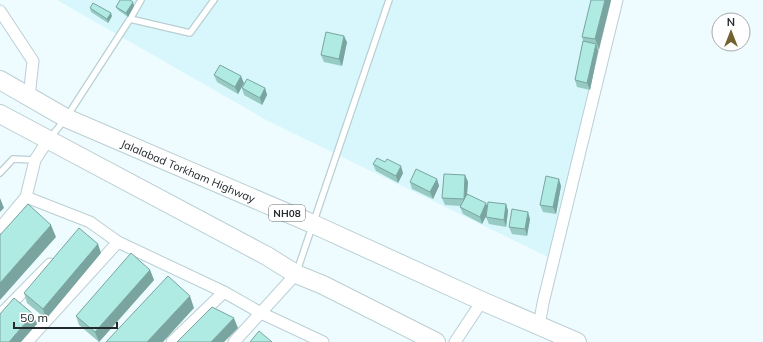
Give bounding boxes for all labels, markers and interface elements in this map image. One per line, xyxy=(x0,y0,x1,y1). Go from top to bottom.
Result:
north arrow xyxy=(711,12,751,52)
text: N xyxy=(727,15,735,29)
street label: Jalalabad Torkham Highway xyxy=(119,136,257,206)
road number: NH08 xyxy=(269,205,305,221)
scale bar xyxy=(14,304,117,330)
text: 50 m xyxy=(20,310,48,325)

